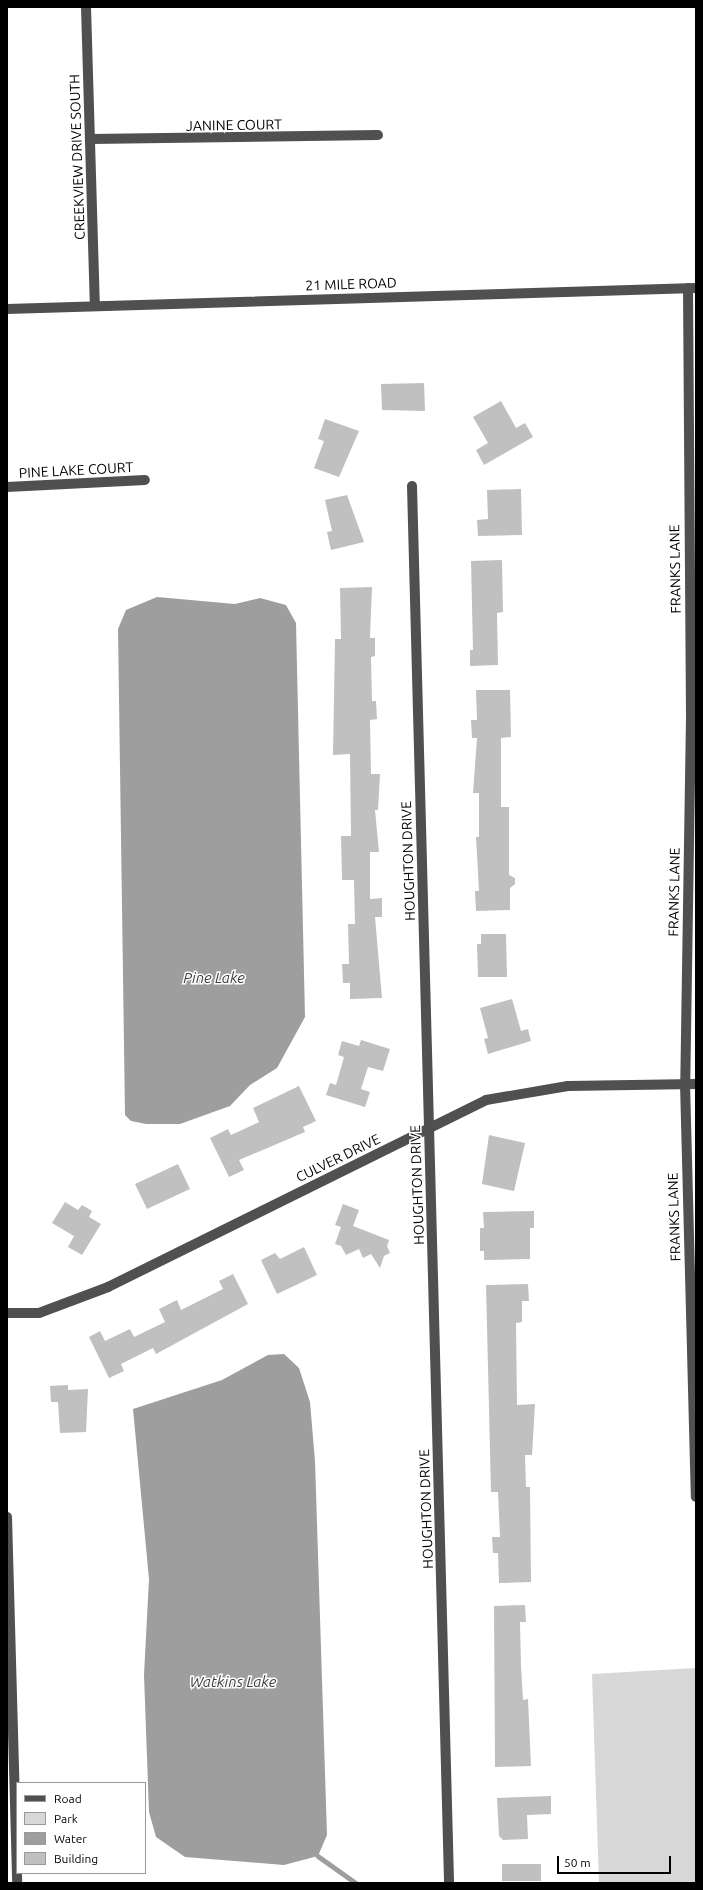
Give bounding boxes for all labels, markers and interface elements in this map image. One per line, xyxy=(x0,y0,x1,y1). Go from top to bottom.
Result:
street label: CREEKVIEW DRIVE SOUTH xyxy=(66,74,88,240)
street label: JANINE COURT xyxy=(186,116,282,134)
street label: 21 MILE ROAD xyxy=(305,274,397,294)
street label: PINE LAKE COURT xyxy=(18,459,134,481)
street label: FRANKS LANE xyxy=(666,524,684,614)
street label: HOUGHTON DRIVE xyxy=(398,801,418,921)
street label: FRANKS LANE xyxy=(665,847,683,937)
water label: Pine Lake xyxy=(183,969,245,987)
street label: HOUGHTON DRIVE xyxy=(407,1125,427,1245)
street label: CULVER DRIVE xyxy=(293,1130,383,1186)
street label: FRANKS LANE xyxy=(664,1172,684,1262)
street label: HOUGHTON DRIVE xyxy=(416,1449,436,1569)
water label: Watkins Lake xyxy=(190,1673,276,1691)
legend xyxy=(16,1782,146,1874)
text: Road xyxy=(54,1792,82,1805)
text: Park xyxy=(54,1812,78,1825)
text: Water xyxy=(54,1832,87,1845)
scale bar xyxy=(559,1848,673,1874)
text: Building xyxy=(54,1852,98,1865)
text: 50 m xyxy=(564,1856,591,1869)

